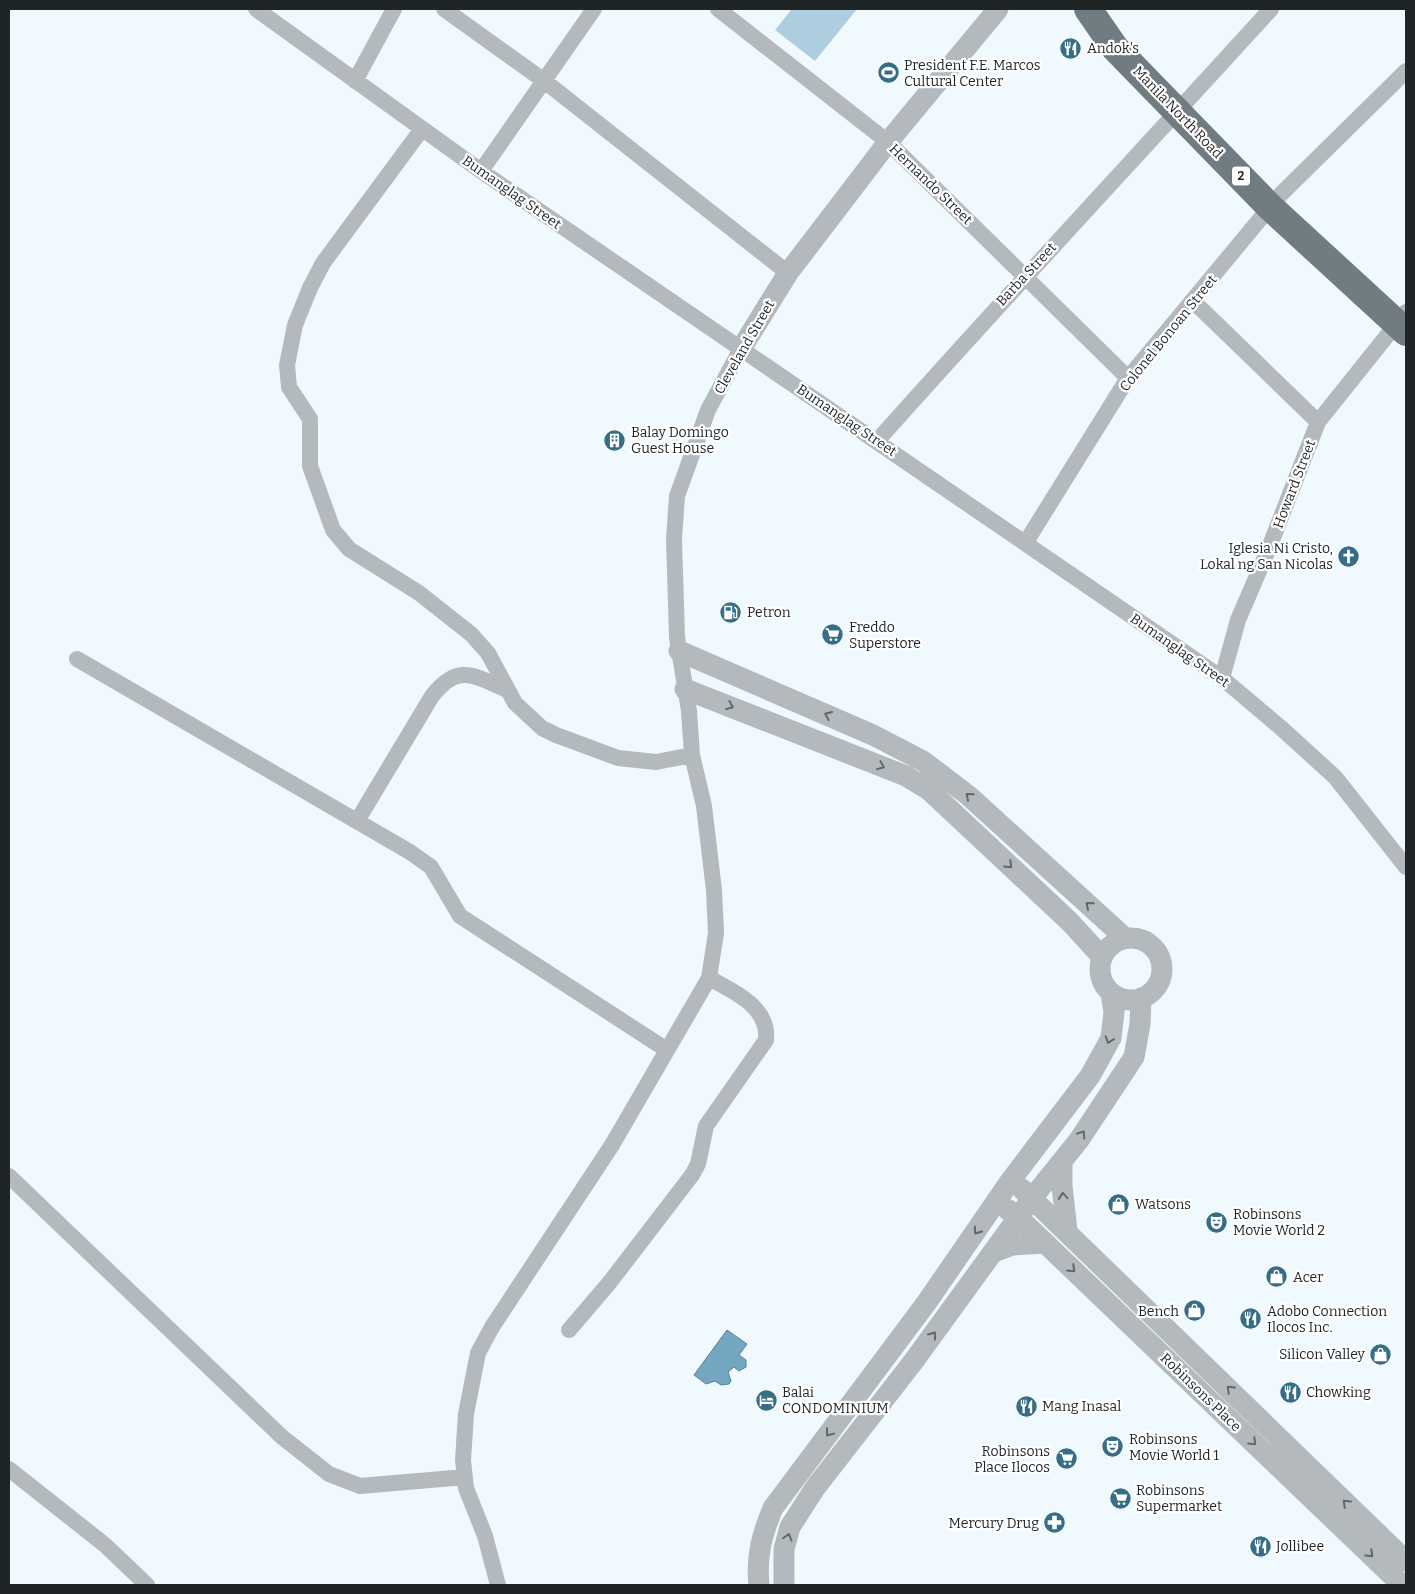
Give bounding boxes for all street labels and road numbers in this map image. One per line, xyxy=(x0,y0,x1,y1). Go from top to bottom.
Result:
street label: Manila North Road xyxy=(1129,63,1226,162)
street label: Hernando Street xyxy=(886,141,976,228)
street label: Bumanglag Street xyxy=(459,152,564,233)
road number: 2 xyxy=(1232,167,1250,186)
street label: Barba Street xyxy=(993,239,1060,310)
street label: Colonel Bonoan Street xyxy=(1116,272,1221,395)
street label: Cleveland Street xyxy=(711,297,778,397)
street label: Bumanglag Street xyxy=(794,381,900,460)
street label: Howard Street xyxy=(1270,437,1319,531)
street label: Bumanglag Street xyxy=(1127,610,1232,691)
street label: Robinsons Place xyxy=(1157,1350,1244,1435)

